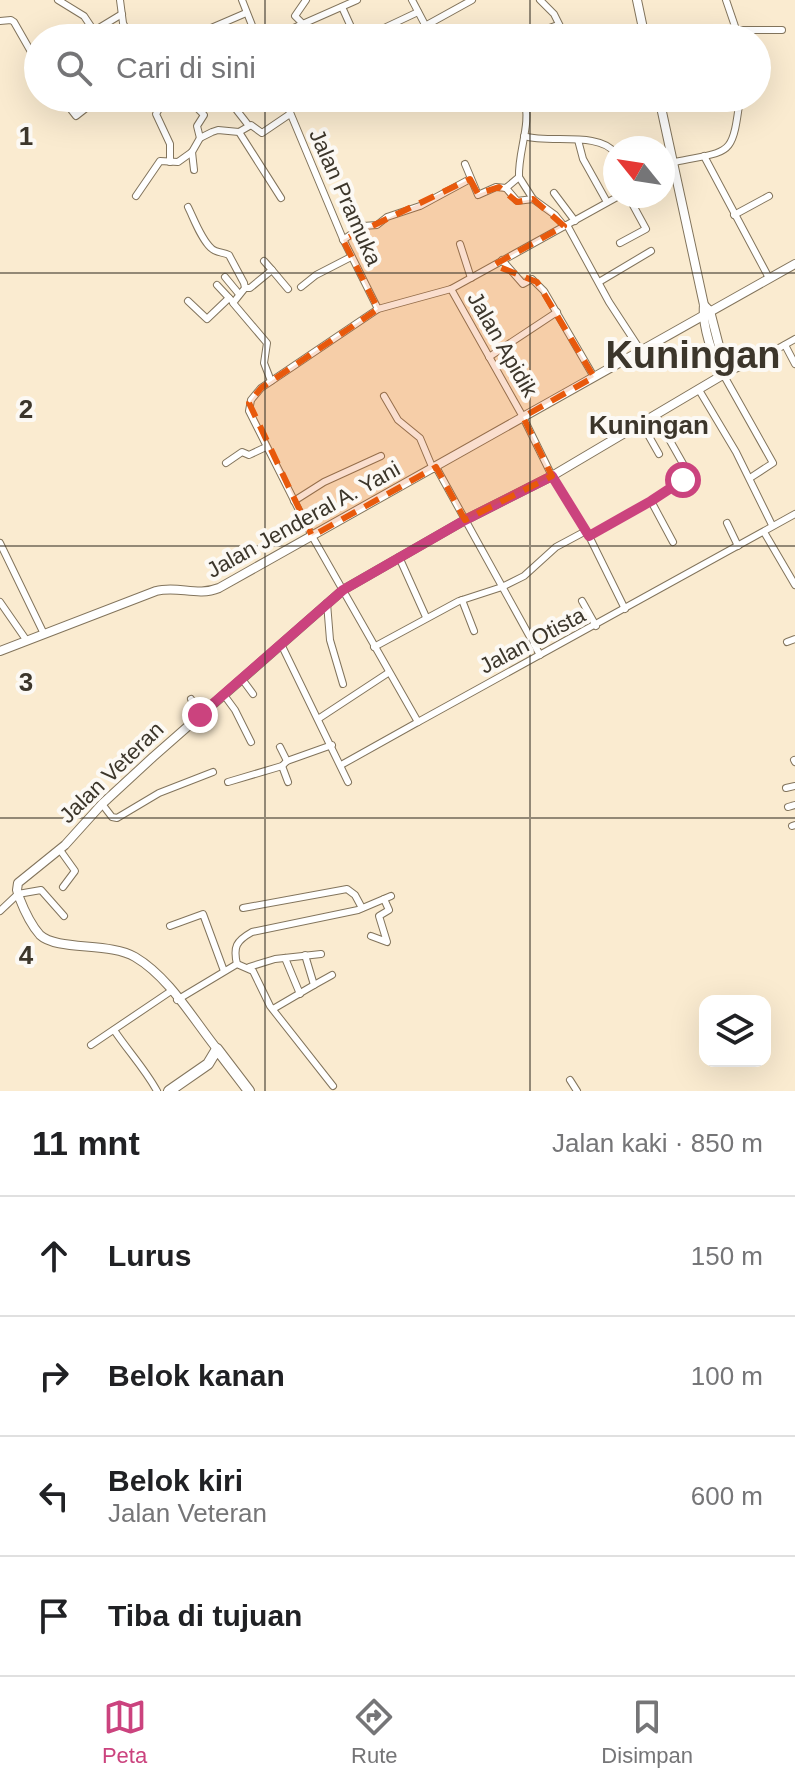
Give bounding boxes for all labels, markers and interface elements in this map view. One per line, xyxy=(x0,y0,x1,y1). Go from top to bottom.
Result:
search box xyxy=(24,24,771,112)
icon: search xyxy=(52,46,96,90)
text: Cari di sini xyxy=(116,51,256,84)
text: 1 xyxy=(19,121,33,151)
street label: Jalan Pramuka xyxy=(304,125,387,270)
north arrow xyxy=(603,136,675,208)
street label: Jalan Apidik xyxy=(462,287,543,402)
district label: Kuningan xyxy=(605,334,781,376)
text: 2 xyxy=(19,394,33,424)
district label: Kuningan xyxy=(589,410,709,440)
street label: Jalan Jenderal A. Yani xyxy=(202,456,404,583)
route start xyxy=(665,462,701,498)
street label: Jalan Otista xyxy=(475,602,590,679)
text: 3 xyxy=(19,667,33,697)
route end xyxy=(182,697,218,733)
street label: Jalan Veteran xyxy=(54,717,168,828)
text: 4 xyxy=(19,940,34,970)
map controls xyxy=(699,995,771,1067)
button: layers xyxy=(699,995,771,1067)
text: 11 mnt xyxy=(32,1124,140,1162)
text: Jalan kaki · 850 m xyxy=(552,1128,763,1158)
icon: ahead xyxy=(32,1234,76,1278)
text: Lurus xyxy=(108,1239,191,1272)
text: 150 m xyxy=(691,1241,763,1271)
icon: right xyxy=(32,1354,76,1398)
text: Belok kanan xyxy=(108,1359,285,1392)
text: 100 m xyxy=(691,1361,763,1391)
text: Belok kiri xyxy=(108,1464,243,1497)
icon: left xyxy=(32,1474,76,1518)
text: 600 m xyxy=(691,1481,763,1511)
text: Jalan Veteran xyxy=(108,1498,267,1528)
icon: arrive xyxy=(32,1594,76,1638)
text: Tiba di tujuan xyxy=(108,1599,302,1632)
tab: Peta xyxy=(102,1695,147,1769)
tab: Rute xyxy=(351,1695,398,1769)
tab: Disimpan xyxy=(601,1695,693,1769)

